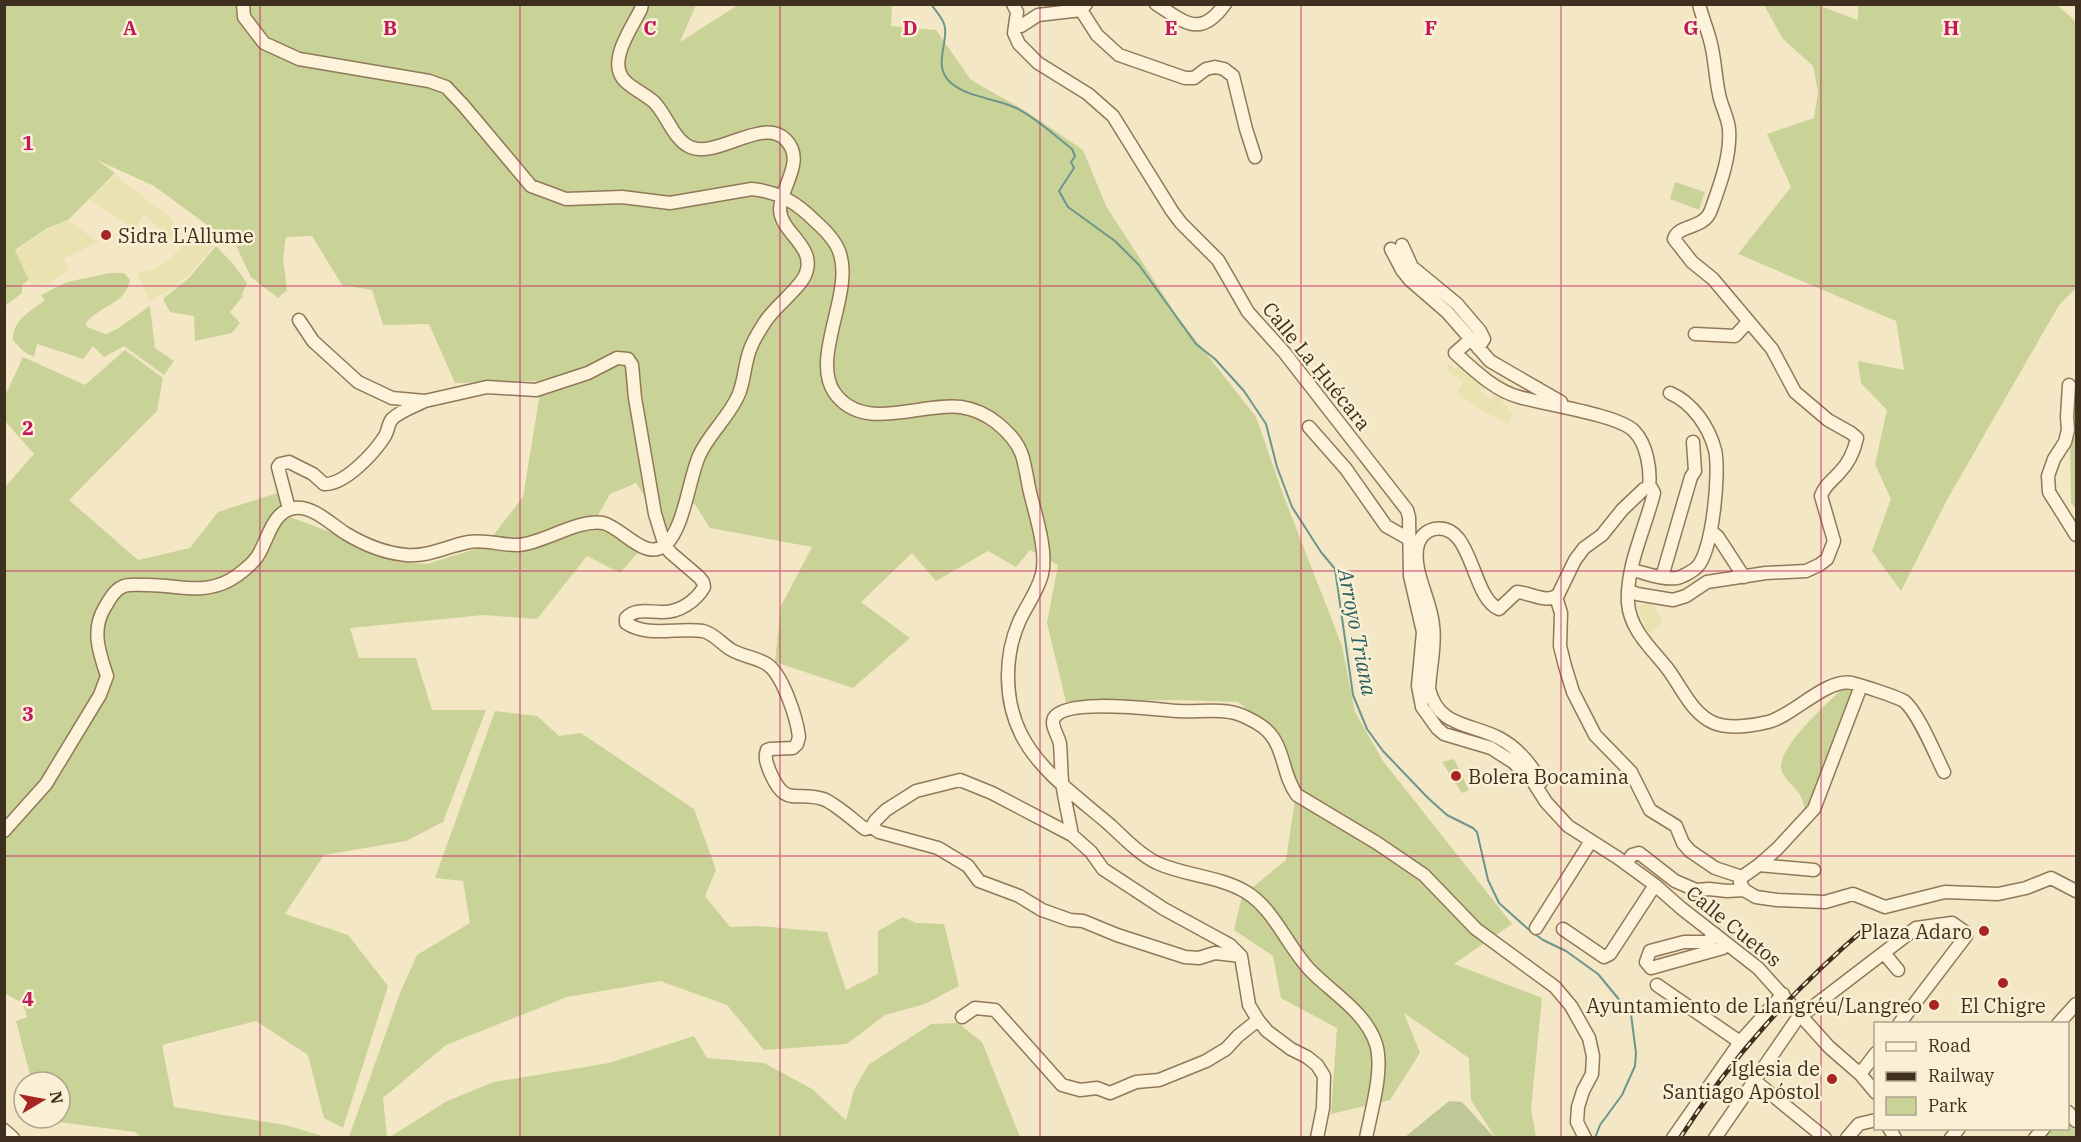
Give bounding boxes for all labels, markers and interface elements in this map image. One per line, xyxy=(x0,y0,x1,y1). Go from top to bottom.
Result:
text: A xyxy=(123,14,137,41)
text: B xyxy=(383,14,397,41)
text: C xyxy=(643,14,657,41)
text: D xyxy=(902,14,918,41)
text: E xyxy=(1164,14,1178,41)
text: F xyxy=(1425,14,1437,41)
text: G xyxy=(1683,14,1699,41)
text: H xyxy=(1943,14,1959,41)
text: 1 xyxy=(22,129,34,156)
place label: Sidra L'Allume xyxy=(118,222,254,249)
marker: Sidra L'Allume xyxy=(99,228,113,242)
street label: Calle La Ḥuécara xyxy=(1257,296,1377,436)
text: 2 xyxy=(22,414,34,441)
water label: Arroyo Triana xyxy=(1332,564,1384,699)
text: 3 xyxy=(22,700,34,727)
place label: Bolera Bocamina xyxy=(1468,763,1629,790)
marker: Bolera Bocamina xyxy=(1449,769,1463,783)
street label: Calle Cuetos xyxy=(1681,879,1787,973)
place label: Plaza Adaro xyxy=(1860,918,1972,945)
marker: Plaza Adaro xyxy=(1977,924,1991,938)
marker: El Chigre xyxy=(1996,976,2010,990)
text: 4 xyxy=(22,985,34,1012)
place label: Ayuntamiento de Llangréu/Langreo xyxy=(1586,992,1922,1019)
place label: El Chigre xyxy=(1960,992,2046,1019)
marker: Ayuntamiento de Llangréu/Langreo xyxy=(1927,998,1941,1012)
legend xyxy=(1874,1022,2069,1130)
text: Road xyxy=(1928,1034,1971,1057)
place label: Iglesia de Santiago Apóstol xyxy=(1662,1055,1820,1105)
text: Railway xyxy=(1928,1064,1994,1087)
north arrow xyxy=(12,1070,72,1130)
marker: Iglesia de Santiago Apóstol xyxy=(1825,1072,1839,1086)
text: N xyxy=(46,1089,68,1105)
text: Park xyxy=(1928,1094,1968,1117)

